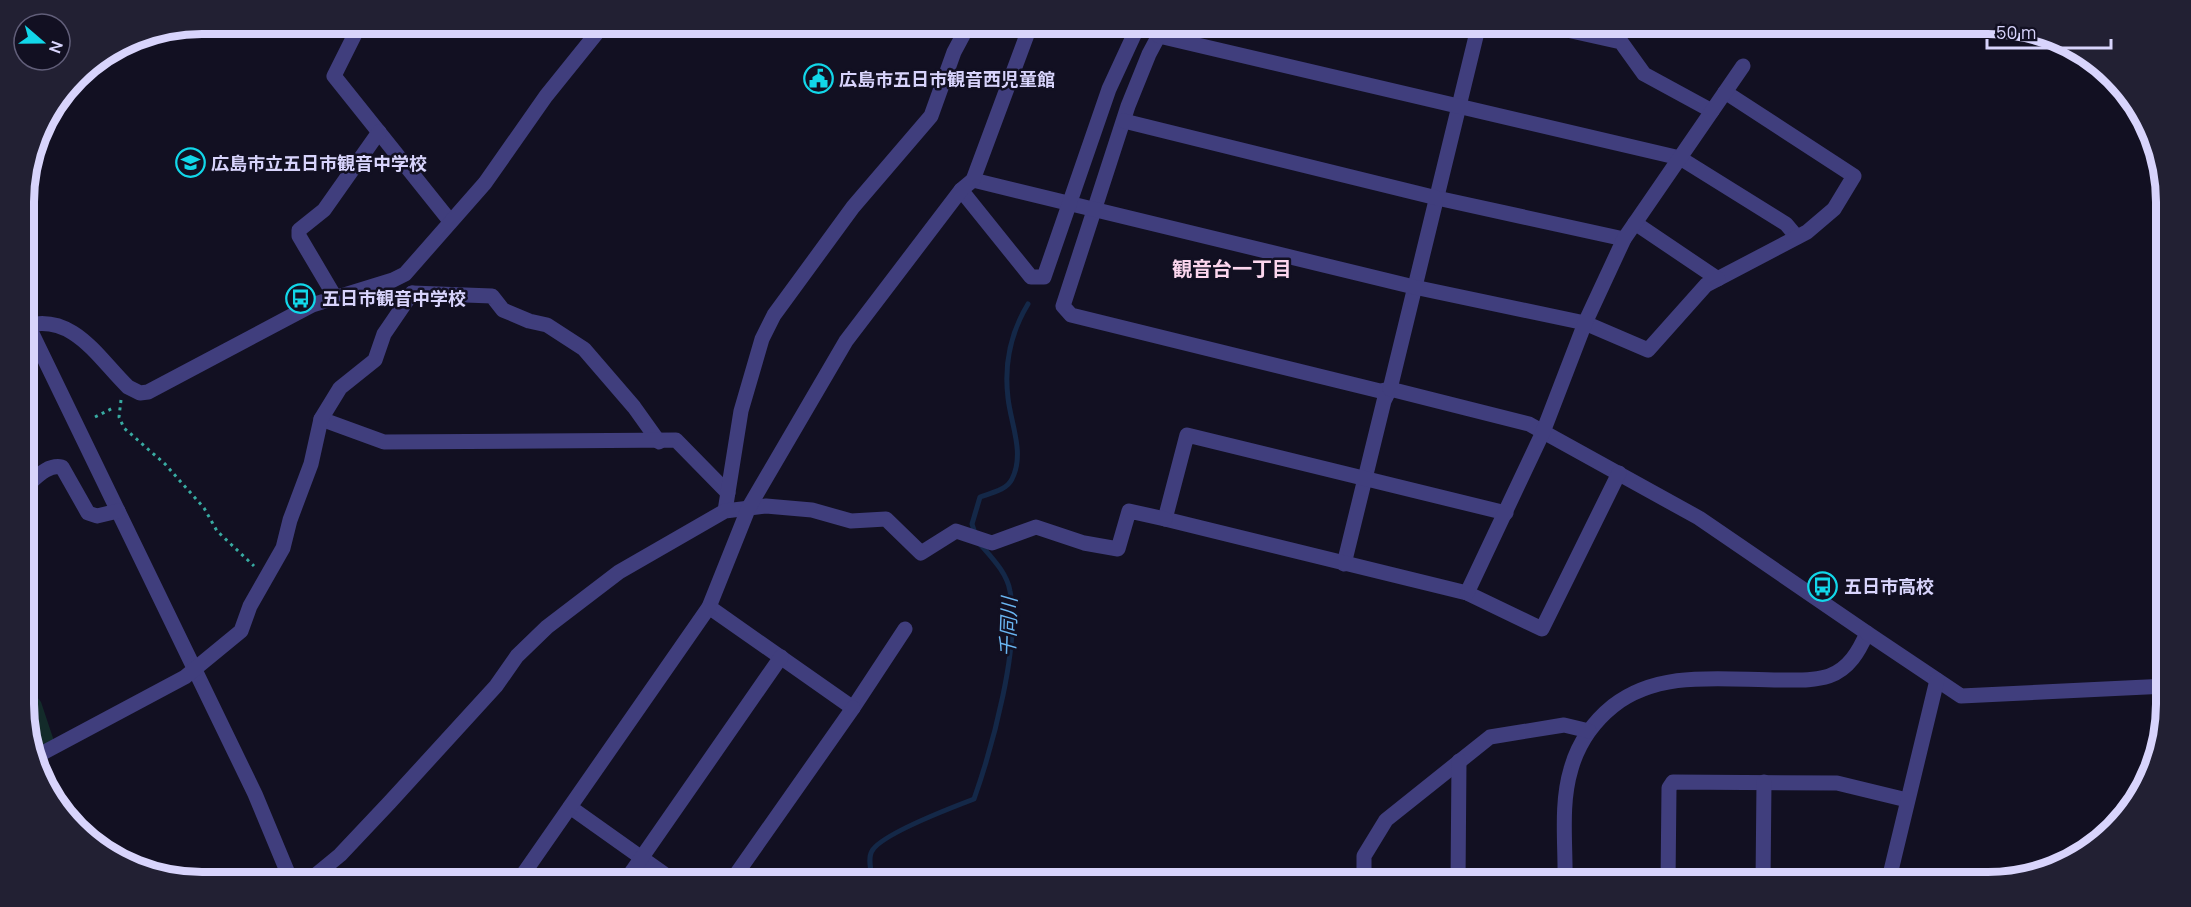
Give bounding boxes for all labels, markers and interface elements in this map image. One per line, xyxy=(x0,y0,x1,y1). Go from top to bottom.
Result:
north arrow xyxy=(12,12,72,72)
scale bar xyxy=(1987,12,2112,50)
text: 50 m xyxy=(1996,20,2036,44)
text: N xyxy=(44,38,68,56)
public building icon: 広島市五日市観音西児童館 xyxy=(802,63,834,95)
place label: 広島市五日市観音西児童館 xyxy=(839,67,1055,91)
school or university icon: 広島市立五日市観音中学校 xyxy=(174,147,206,179)
place label: 広島市立五日市観音中学校 xyxy=(211,151,427,175)
district label: 観音台一丁目 xyxy=(1172,255,1292,282)
bus stop icon: 五日市観音中学校 xyxy=(285,282,317,314)
place label: 五日市観音中学校 xyxy=(322,286,466,310)
bus stop icon: 五日市高校 xyxy=(1807,570,1839,602)
place label: 五日市高校 xyxy=(1844,574,1934,598)
water label: 千同川 xyxy=(993,595,1023,657)

